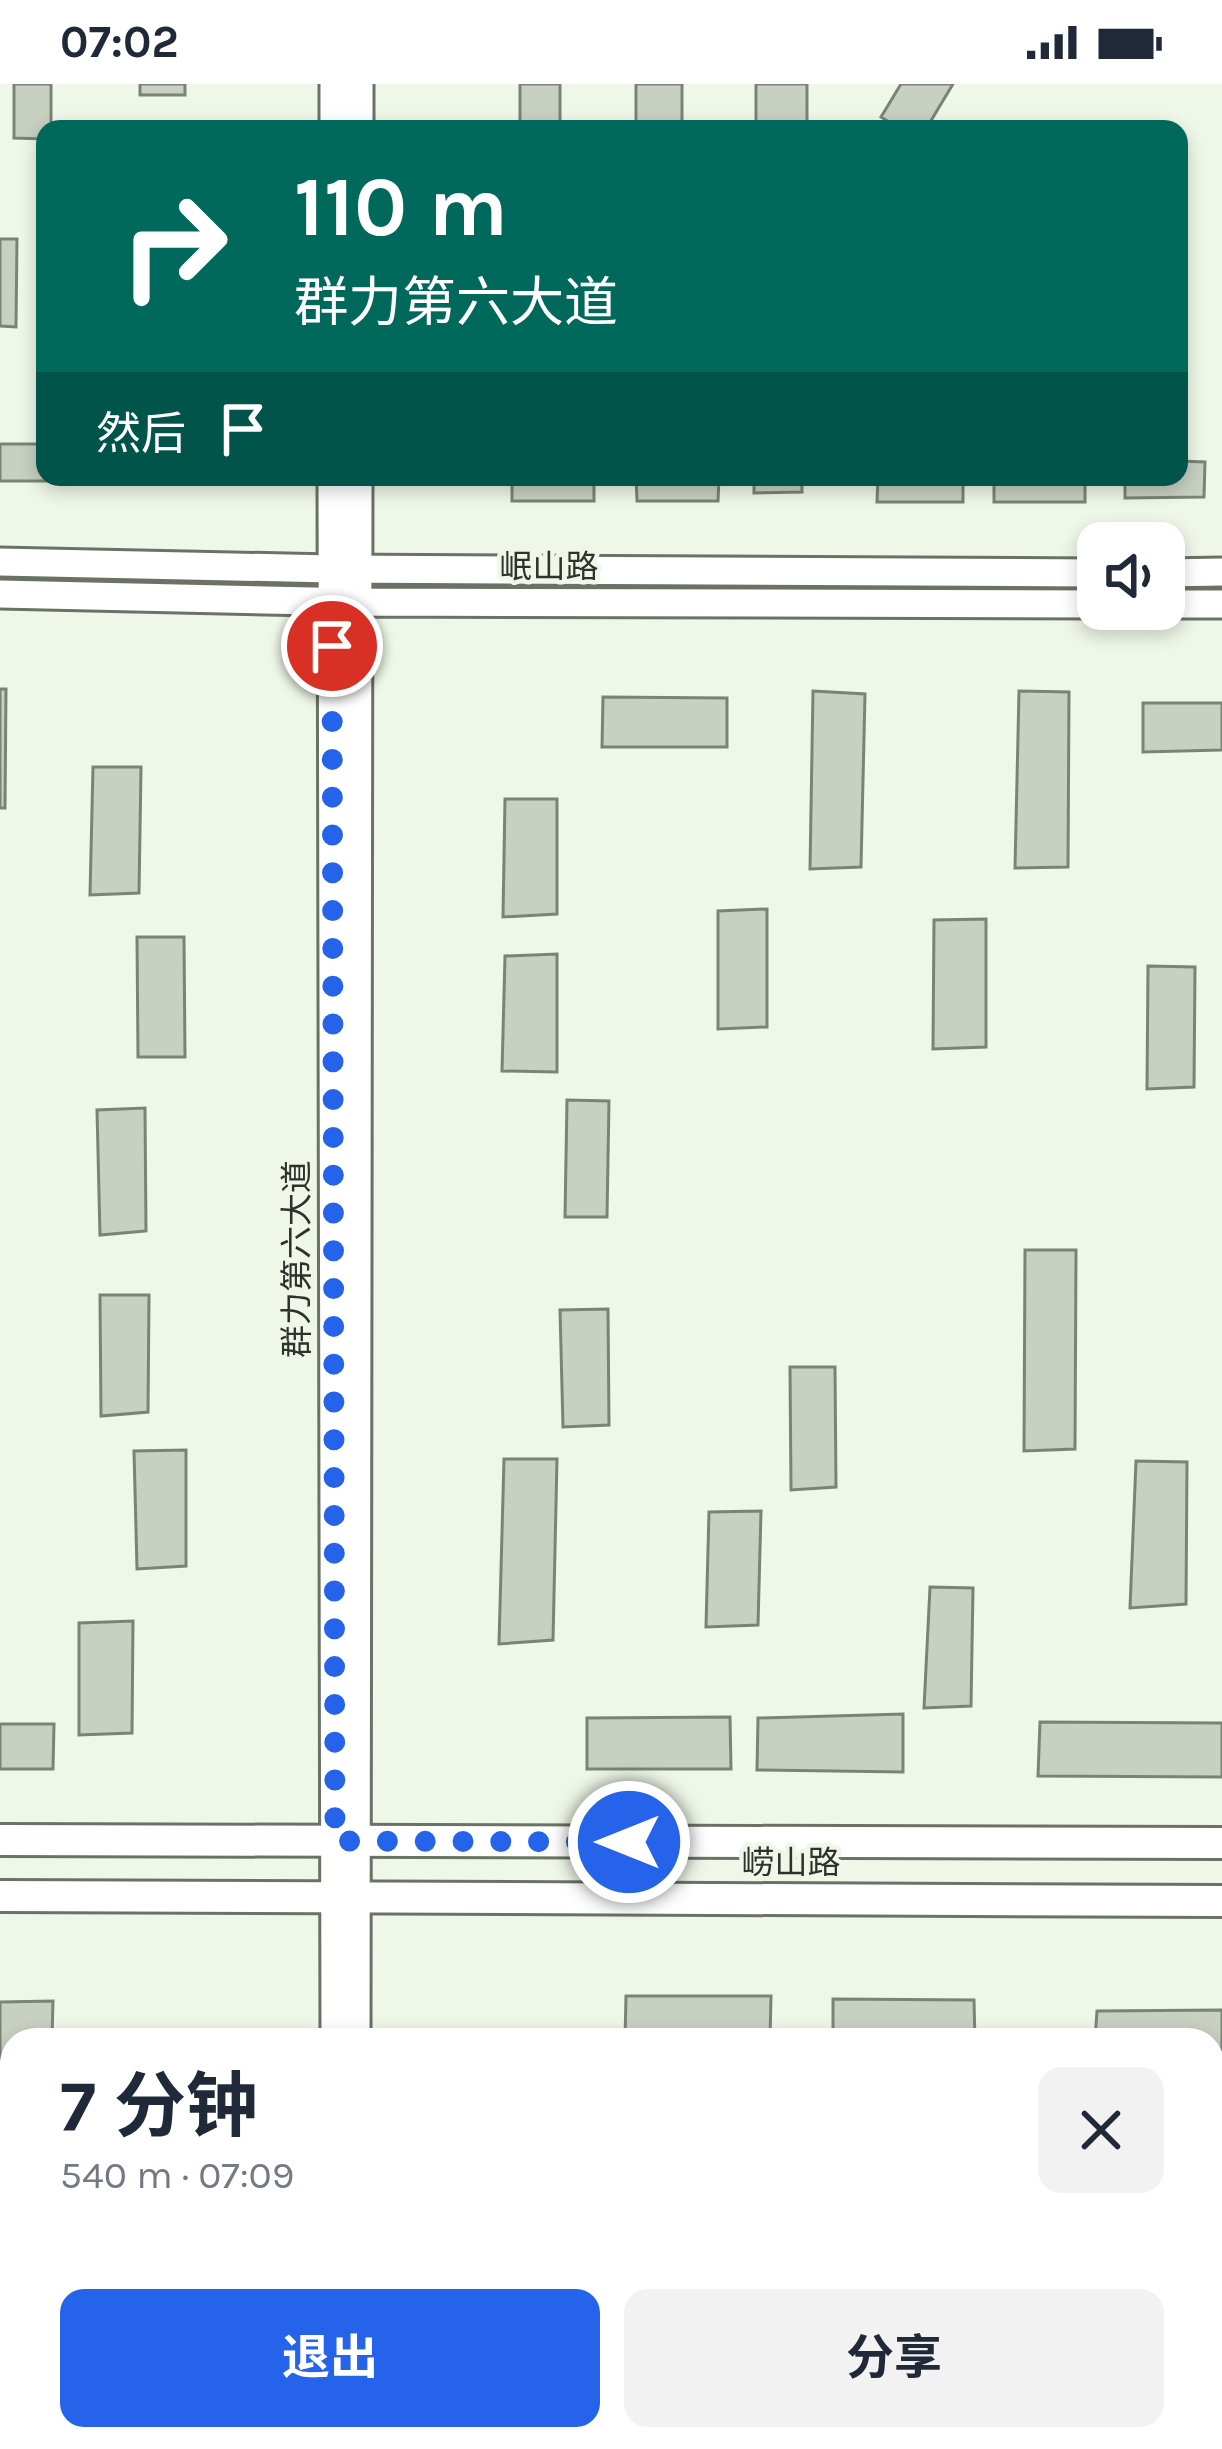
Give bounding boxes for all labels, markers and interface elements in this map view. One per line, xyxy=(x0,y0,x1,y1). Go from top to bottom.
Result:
text: 07:02 xyxy=(60,16,179,68)
text: 110 m xyxy=(294,158,508,256)
icon: right xyxy=(96,168,252,324)
text: 群力第六大道 xyxy=(294,271,618,335)
icon: arrive xyxy=(210,396,276,462)
text: 然后 xyxy=(96,408,186,460)
map controls xyxy=(1077,522,1185,630)
button: sound xyxy=(1077,522,1185,630)
street label: 岷山路 xyxy=(500,548,599,586)
pin xyxy=(281,595,383,697)
icon: arrive xyxy=(299,613,365,679)
street label: 群力第六大道 xyxy=(278,1160,316,1358)
position arrow xyxy=(566,1779,692,1905)
street label: 崂山路 xyxy=(742,1844,841,1882)
text: 7 分钟 xyxy=(60,2065,258,2149)
button: close xyxy=(1038,2067,1164,2193)
text: 540 m · 07:09 xyxy=(60,2152,294,2198)
button: 退出 xyxy=(60,2289,600,2427)
button: 分享 xyxy=(624,2289,1164,2427)

